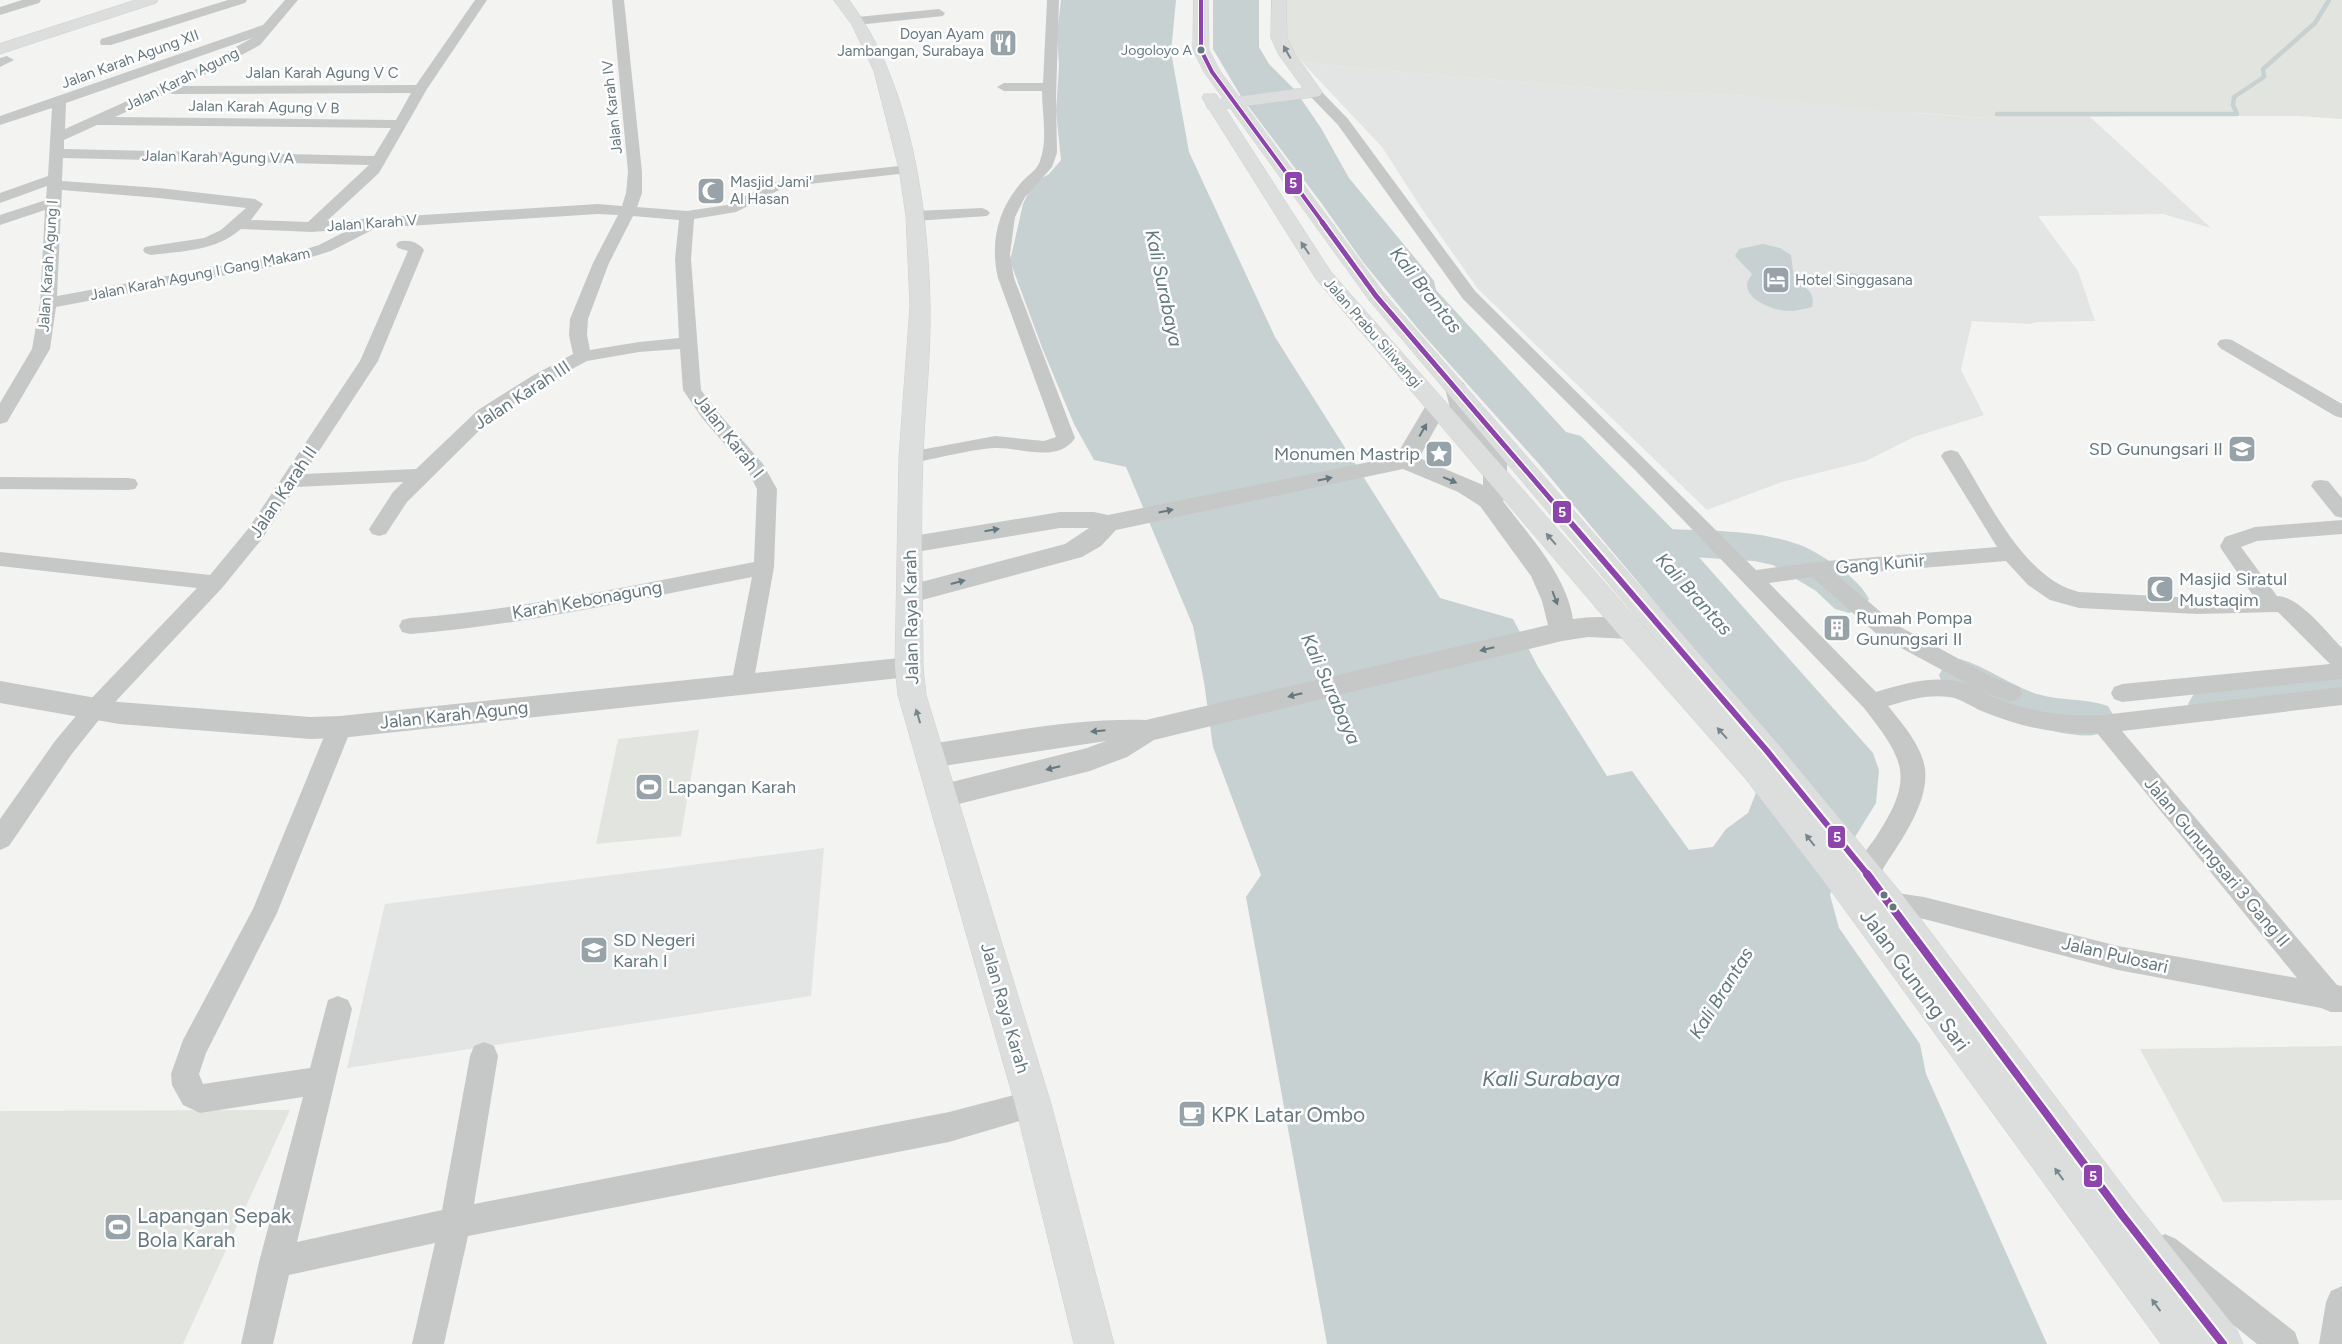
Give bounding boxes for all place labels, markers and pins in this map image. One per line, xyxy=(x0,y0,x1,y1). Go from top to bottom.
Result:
place label: Doyan Ayam Jambangan, Surabaya xyxy=(837,25,984,60)
restaurant icon: Doyan Ayam Jambangan, Surabaya xyxy=(988,28,1018,58)
place label: Jogoloyo A xyxy=(1121,42,1193,59)
marker: Jogoloyo A xyxy=(1196,45,1206,55)
place label: Masjid Jami' Al Hasan xyxy=(730,173,812,208)
mosque icon: Masjid Jami' Al Hasan xyxy=(696,176,726,206)
hotel icon: Hotel Singgasana xyxy=(1761,265,1791,295)
place label: Hotel Singgasana xyxy=(1795,271,1913,289)
school or university icon: SD Gunungsari II xyxy=(2227,434,2257,464)
place label: SD Gunungsari II xyxy=(2089,438,2223,460)
place icon: Monumen Mastrip xyxy=(1424,439,1454,469)
place label: Monumen Mastrip xyxy=(1274,443,1420,465)
place label: Masjid Siratul Mustaqim xyxy=(2179,568,2287,611)
mosque icon: Masjid Siratul Mustaqim xyxy=(2145,574,2175,604)
place label: Rumah Pompa Gunungsari II xyxy=(1856,607,1972,650)
building icon: Rumah Pompa Gunungsari II xyxy=(1822,613,1852,643)
sports icon: Lapangan Karah xyxy=(634,772,664,802)
place label: Lapangan Karah xyxy=(668,776,796,798)
unlabelled marker xyxy=(1879,890,1889,900)
unlabelled marker xyxy=(1888,902,1898,912)
place label: SD Negeri Karah I xyxy=(613,929,695,972)
school or university icon: SD Negeri Karah I xyxy=(579,935,609,965)
cafe icon: KPK Latar Ombo xyxy=(1177,1099,1207,1129)
place label: KPK Latar Ombo xyxy=(1211,1102,1365,1127)
place label: Lapangan Sepak Bola Karah xyxy=(137,1203,292,1252)
sports icon: Lapangan Sepak Bola Karah xyxy=(103,1212,133,1242)

